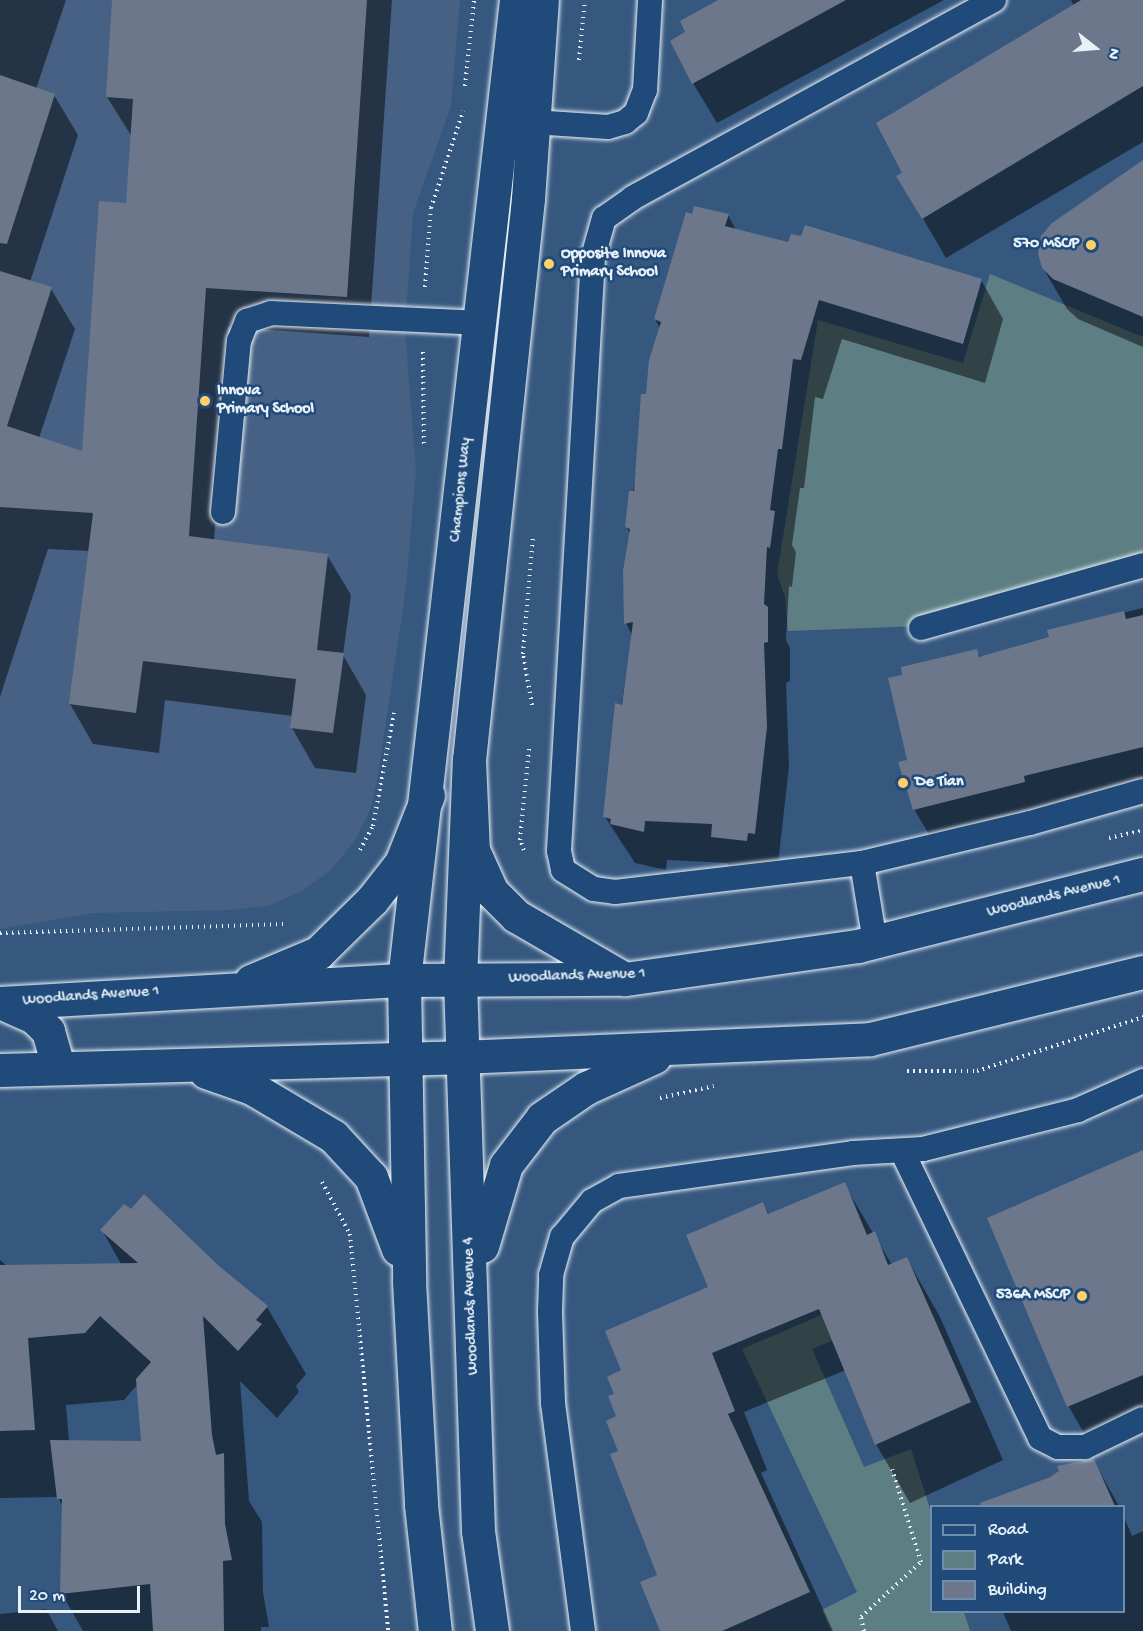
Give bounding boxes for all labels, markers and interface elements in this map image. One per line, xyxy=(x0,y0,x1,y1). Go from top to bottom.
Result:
north arrow xyxy=(1065,18,1125,78)
text: N xyxy=(1102,46,1123,61)
place label: 570 MSCP xyxy=(1013,235,1079,255)
marker: 570 MSCP xyxy=(1084,238,1098,252)
place label: Opposite Innova Primary School xyxy=(561,245,666,283)
marker: Opposite Innova Primary School xyxy=(542,257,556,271)
place label: Innova Primary School xyxy=(217,382,314,420)
marker: Innova Primary School xyxy=(198,394,212,408)
street label: Champions Way xyxy=(447,437,477,543)
place label: De Tian xyxy=(915,773,964,793)
marker: De Tian xyxy=(896,776,910,790)
street label: Woodlands Avenue 1 xyxy=(985,871,1123,923)
street label: Woodlands Avenue 1 xyxy=(508,965,646,989)
street label: Woodlands Avenue 1 xyxy=(22,983,160,1011)
street label: Woodlands Avenue 4 xyxy=(460,1237,484,1375)
place label: 536A MSCP xyxy=(996,1286,1070,1306)
marker: 536A MSCP xyxy=(1075,1289,1089,1303)
legend xyxy=(930,1505,1125,1613)
text: Road xyxy=(988,1520,1027,1541)
text: Park xyxy=(988,1550,1022,1571)
scale bar xyxy=(21,1574,142,1612)
text: Building xyxy=(988,1580,1047,1601)
text: 20 m xyxy=(29,1586,65,1607)

